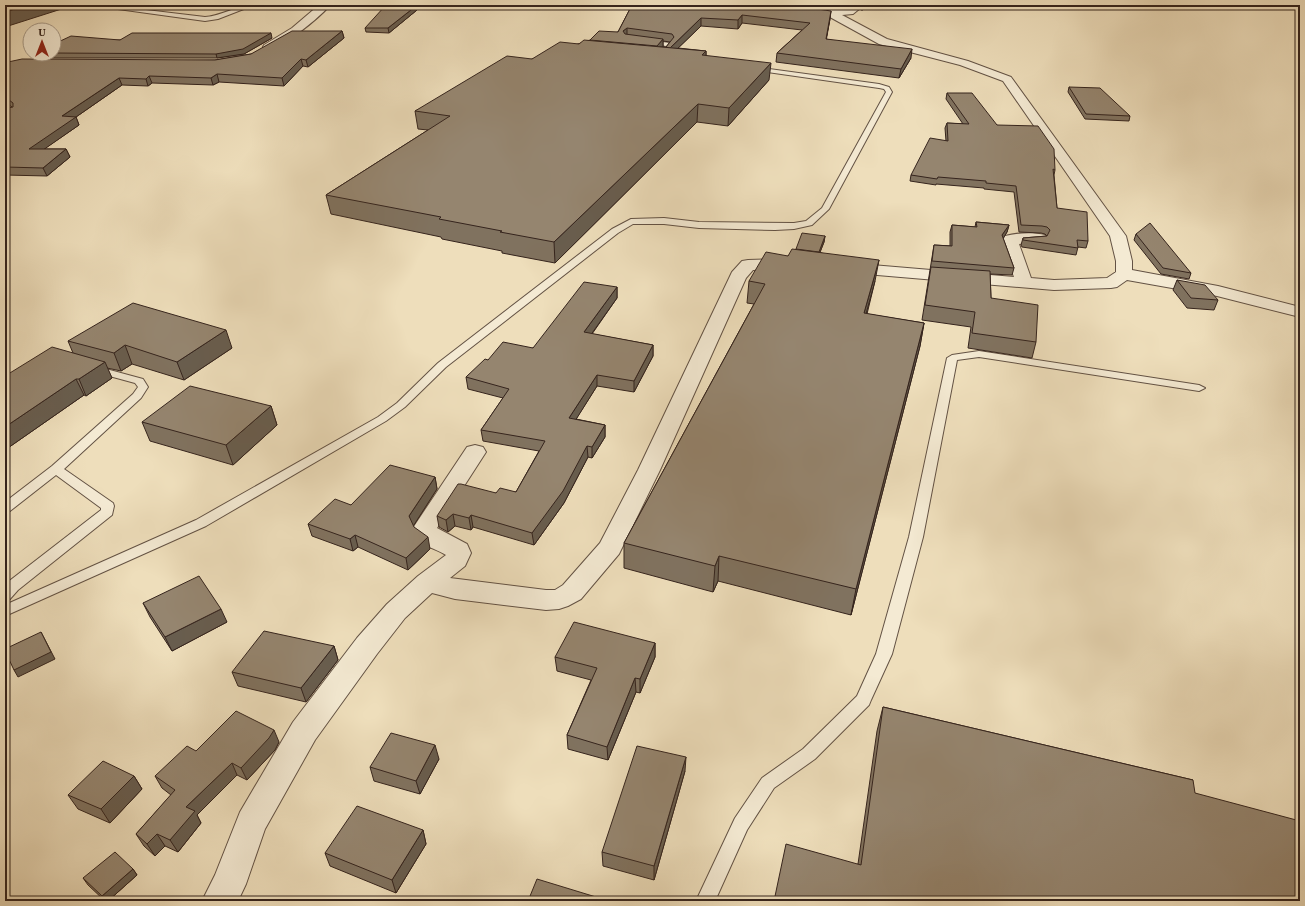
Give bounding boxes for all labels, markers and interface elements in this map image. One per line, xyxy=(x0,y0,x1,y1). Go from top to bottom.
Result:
north arrow xyxy=(22,22,62,62)
text: U xyxy=(38,26,46,41)

